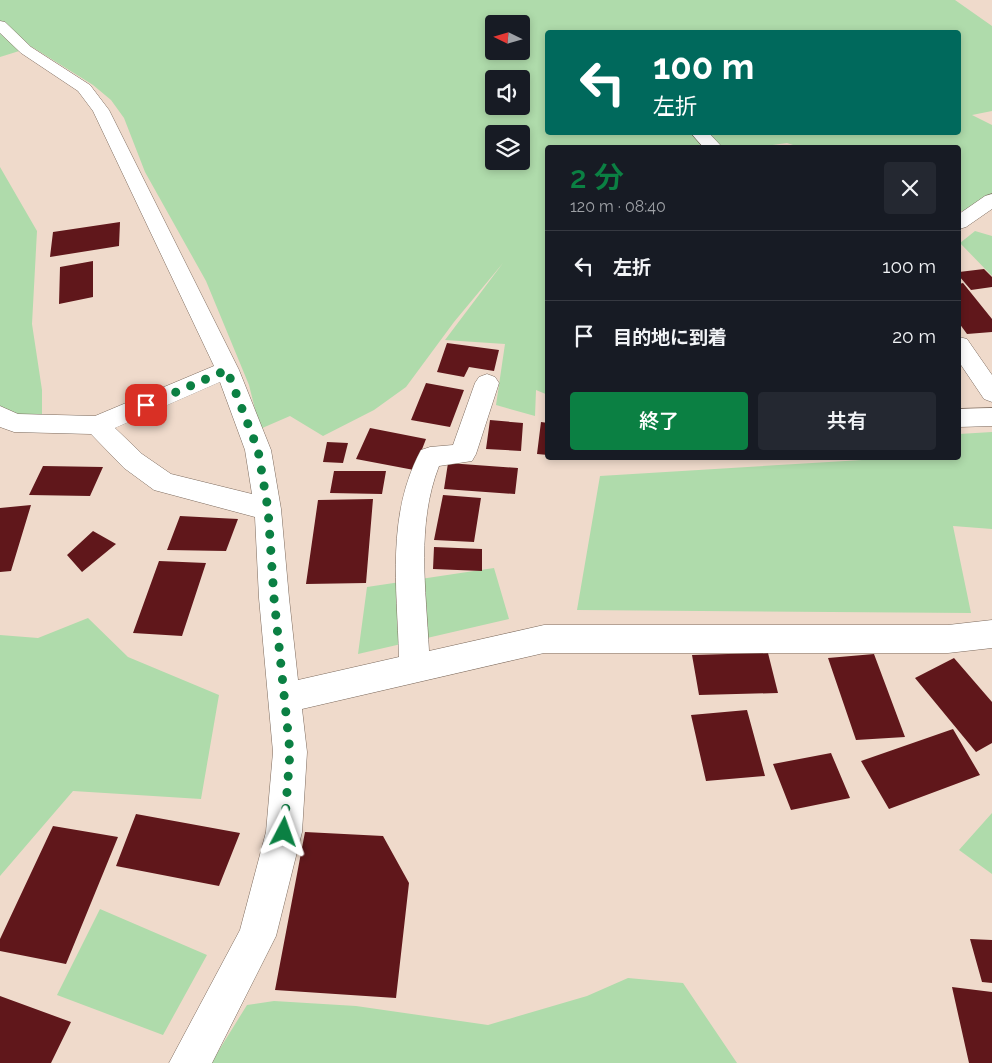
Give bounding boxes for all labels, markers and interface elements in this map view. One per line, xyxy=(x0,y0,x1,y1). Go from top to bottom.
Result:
north arrow xyxy=(485,15,530,60)
map controls xyxy=(485,15,530,170)
text: 100 m xyxy=(653,46,754,87)
icon: left xyxy=(570,50,635,115)
button: sound xyxy=(485,70,530,115)
text: 左折 xyxy=(653,93,697,119)
button: layers xyxy=(485,125,530,170)
text: 2 分 xyxy=(570,160,624,195)
button: close xyxy=(884,162,936,214)
text: 120 m · 08:40 xyxy=(570,197,666,216)
icon: left xyxy=(570,252,598,280)
text: 100 m xyxy=(882,255,936,277)
text: 左折 xyxy=(613,256,651,278)
icon: arrive xyxy=(570,322,598,350)
text: 20 m xyxy=(892,325,936,347)
text: 目的地に到着 xyxy=(613,326,727,348)
pin xyxy=(125,384,167,426)
icon: arrive xyxy=(132,391,160,419)
button: 終了 xyxy=(570,392,748,450)
button: 共有 xyxy=(758,392,936,450)
position arrow xyxy=(257,805,309,857)

